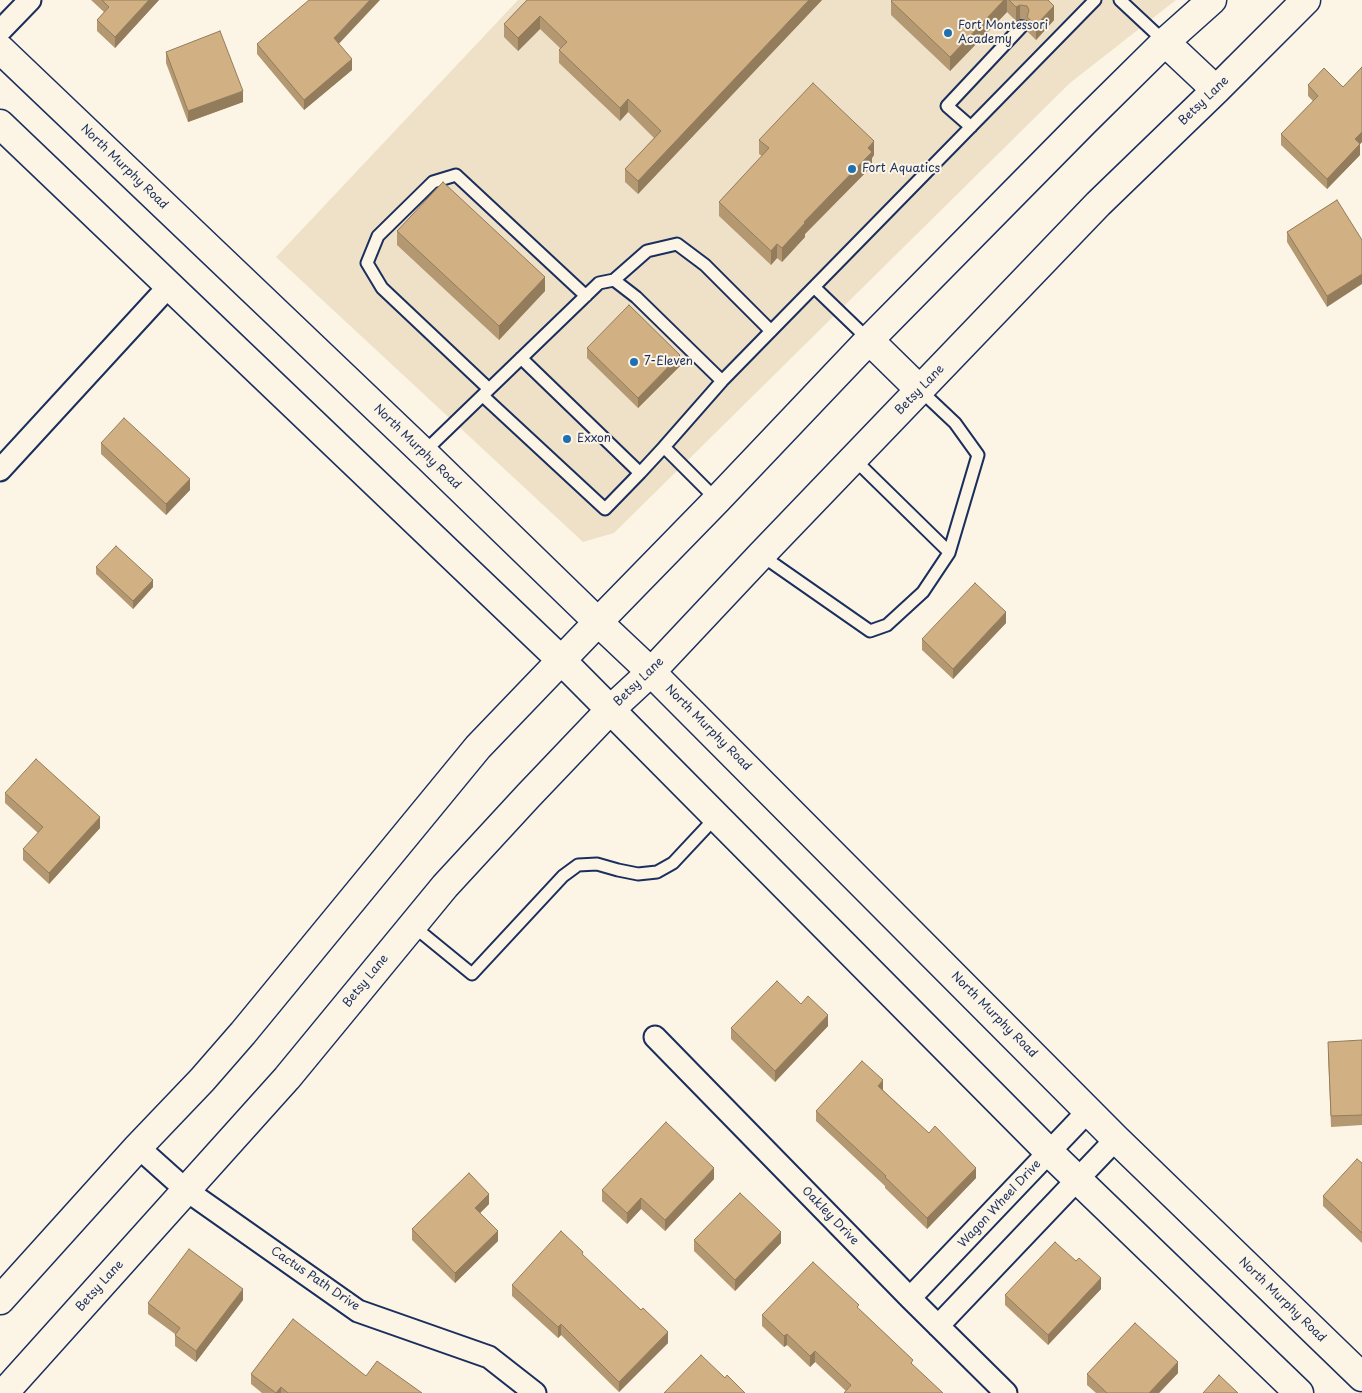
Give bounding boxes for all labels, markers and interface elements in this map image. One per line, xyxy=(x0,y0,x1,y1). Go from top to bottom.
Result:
place label: Fort Montessori Academy xyxy=(958,19,1048,47)
marker: Fort Montessori Academy xyxy=(942,27,954,39)
street label: Betsy Lane xyxy=(1176,74,1232,128)
street label: North Murphy Road xyxy=(77,122,171,212)
place label: Fort Aquatics xyxy=(862,162,940,176)
marker: Fort Aquatics xyxy=(846,163,858,175)
place label: 7-Eleven xyxy=(644,355,693,369)
marker: 7-Eleven xyxy=(628,356,640,368)
street label: Betsy Lane xyxy=(893,362,947,418)
street label: North Murphy Road xyxy=(370,402,464,492)
place label: Exxon xyxy=(577,432,611,446)
marker: Exxon xyxy=(561,433,573,445)
street label: Betsy Lane xyxy=(611,655,667,709)
street label: North Murphy Road xyxy=(662,682,754,774)
street label: Betsy Lane xyxy=(340,952,392,1010)
street label: North Murphy Road xyxy=(948,969,1040,1061)
street label: Wagon Wheel Drive xyxy=(956,1157,1044,1251)
street label: Oakley Drive xyxy=(799,1184,861,1248)
street label: Cactus Path Drive xyxy=(268,1244,362,1314)
street label: North Murphy Road xyxy=(1235,1255,1329,1345)
street label: Betsy Lane xyxy=(73,1257,127,1315)

